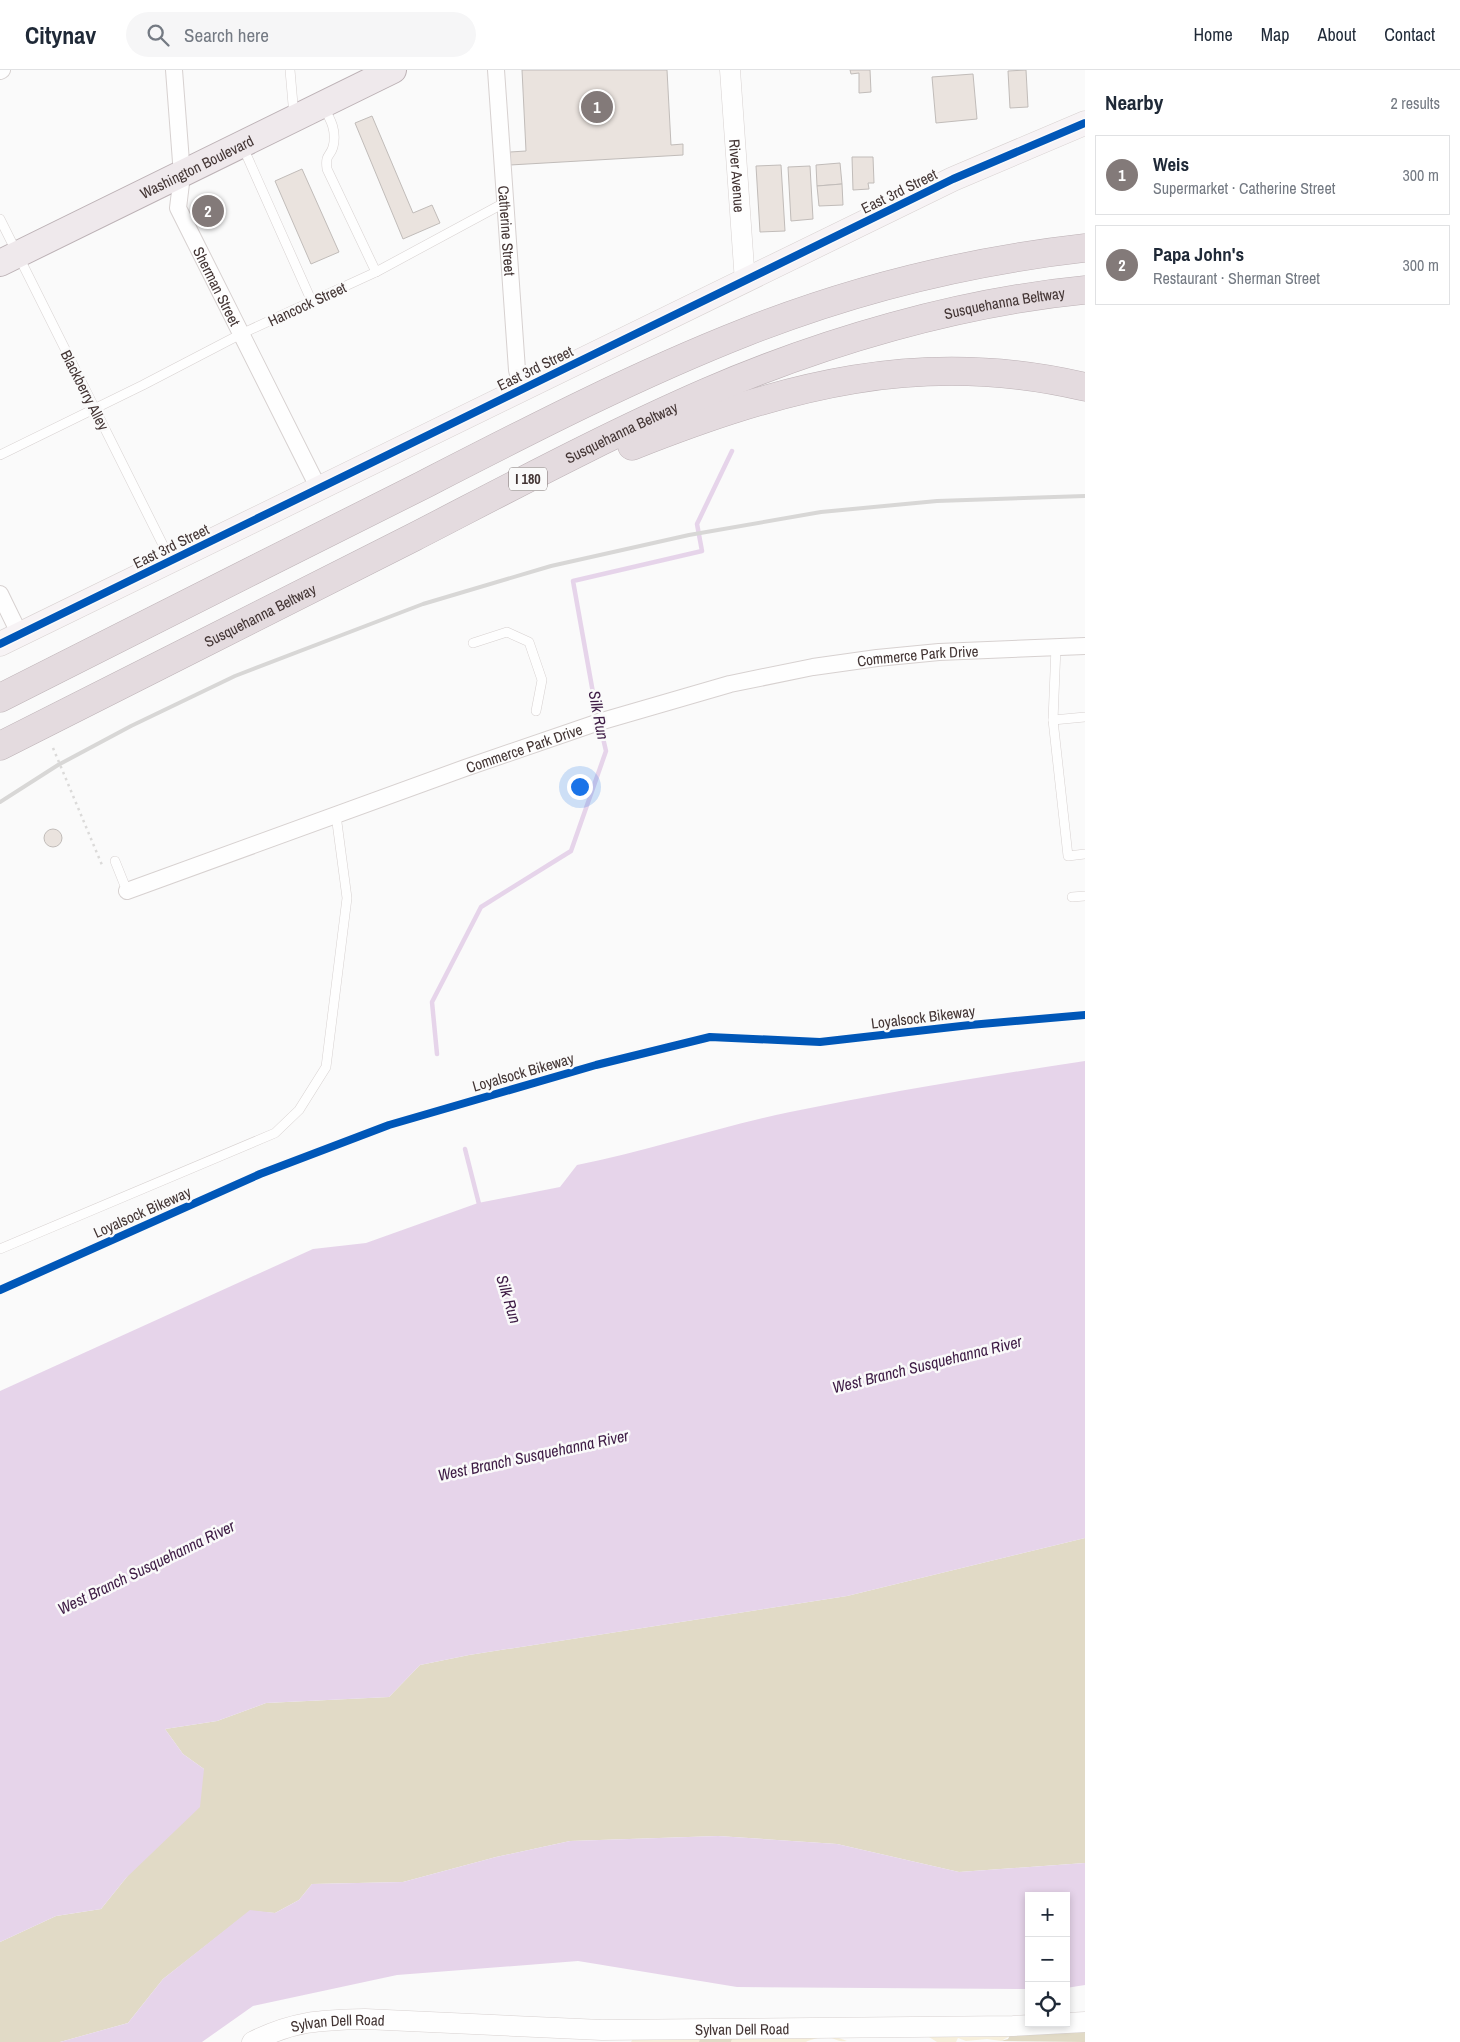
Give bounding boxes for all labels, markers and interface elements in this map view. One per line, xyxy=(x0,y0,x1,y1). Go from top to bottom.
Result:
search box xyxy=(126,12,476,57)
text: Citynav xyxy=(25,19,96,51)
icon: search xyxy=(144,21,172,49)
text: Search here xyxy=(184,22,269,48)
text: Home xyxy=(1193,22,1233,47)
text: Map xyxy=(1261,22,1290,47)
text: About xyxy=(1318,22,1356,47)
text: Contact xyxy=(1384,22,1435,47)
pin: 1 xyxy=(581,88,613,126)
text: Nearby xyxy=(1105,88,1163,117)
text: 2 results xyxy=(1390,92,1440,114)
street label: Washington Boulevard xyxy=(136,130,257,203)
street label: River Avenue xyxy=(724,138,751,213)
text: Weis xyxy=(1153,151,1189,177)
street label: East 3rd Street xyxy=(858,163,941,218)
text: 1 xyxy=(1118,164,1126,186)
text: 300 m xyxy=(1403,164,1439,186)
text: Supermarket · Catherine Street xyxy=(1153,177,1335,199)
street label: Catherine Street xyxy=(494,185,521,277)
pin: 2 xyxy=(192,192,224,230)
text: Papa John's xyxy=(1153,241,1244,267)
street label: Sherman Street xyxy=(188,243,246,330)
text: 2 xyxy=(1118,254,1126,276)
text: 300 m xyxy=(1403,254,1439,276)
text: Restaurant · Sherman Street xyxy=(1153,267,1320,289)
street label: Hancock Street xyxy=(264,276,350,331)
street label: Susquehanna Beltway xyxy=(942,282,1067,324)
street label: East 3rd Street xyxy=(494,340,577,395)
street label: Blackberry Alley xyxy=(56,346,115,435)
street label: Susquehanna Beltway xyxy=(561,396,682,468)
road number: I 180 xyxy=(509,468,547,490)
street label: East 3rd Street xyxy=(130,518,213,573)
street label: Susquehanna Beltway xyxy=(200,578,320,652)
street label: Commerce Park Drive xyxy=(856,640,979,671)
water label: Silk Run xyxy=(583,689,615,741)
street label: Commerce Park Drive xyxy=(463,718,585,777)
your location xyxy=(567,774,593,800)
street label: Loyalsock Bikeway xyxy=(870,1000,977,1034)
street label: Loyalsock Bikeway xyxy=(470,1047,577,1097)
street label: Loyalsock Bikeway xyxy=(90,1181,195,1243)
water label: Silk Run xyxy=(491,1272,527,1326)
water label: West Branch Susquehanna River xyxy=(830,1330,1025,1398)
water label: West Branch Susquehanna River xyxy=(436,1424,631,1486)
water label: West Branch Susquehanna River xyxy=(54,1514,239,1620)
map controls xyxy=(1025,1892,1070,2027)
button: + xyxy=(1025,1892,1070,1937)
button: − xyxy=(1025,1937,1070,1982)
button: locate xyxy=(1025,1982,1070,2027)
street label: Sylvan Dell Road xyxy=(288,2008,385,2037)
street label: Sylvan Dell Road xyxy=(695,2018,789,2040)

